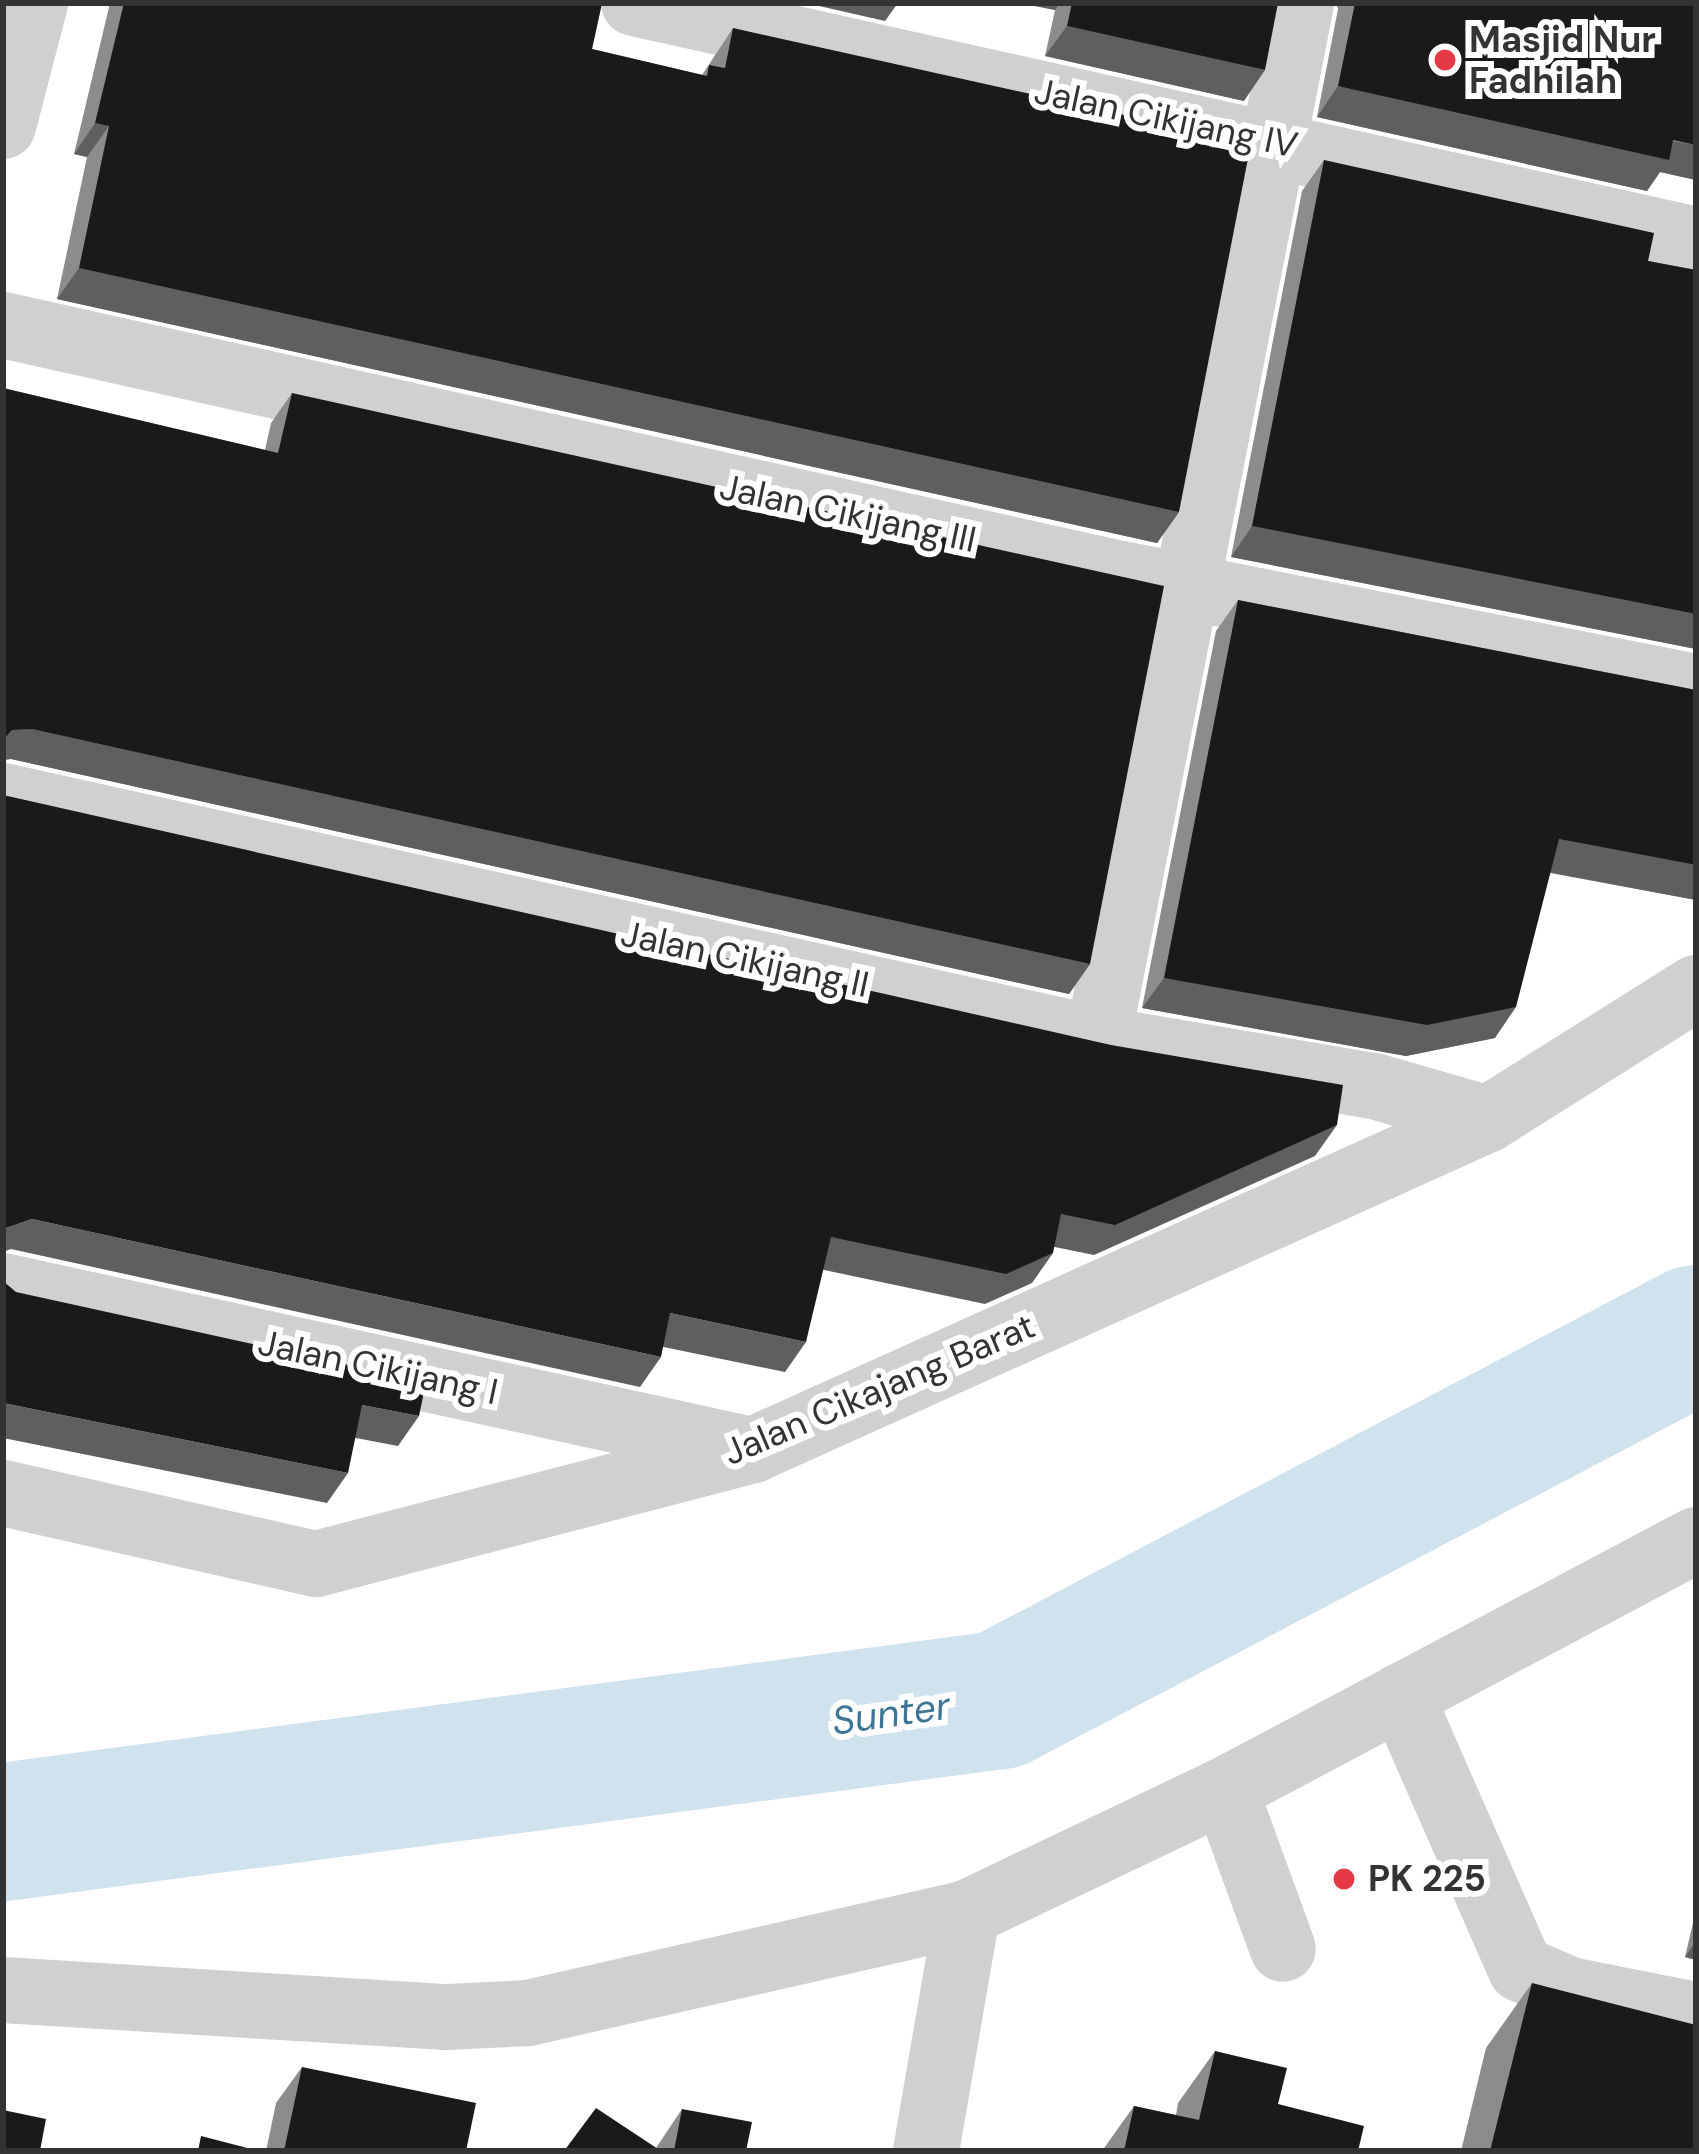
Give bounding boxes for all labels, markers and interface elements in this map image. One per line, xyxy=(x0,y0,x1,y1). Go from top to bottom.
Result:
place label: Masjid Nur Fadhilah xyxy=(1469,17,1656,102)
marker: Masjid Nur Fadhilah xyxy=(1432,47,1458,73)
street label: Jalan Cikijang IV xyxy=(1030,69,1302,167)
street label: Jalan Cikijang III xyxy=(716,465,980,561)
street label: Jalan Cikijang II xyxy=(617,912,873,1006)
street label: Jalan Cikajang Barat xyxy=(717,1304,1041,1474)
street label: Jalan Cikijang I xyxy=(254,1321,502,1413)
water label: Sunter xyxy=(829,1683,953,1745)
place label: PK 225 xyxy=(1368,1857,1486,1901)
marker: PK 225 xyxy=(1331,1866,1357,1892)

